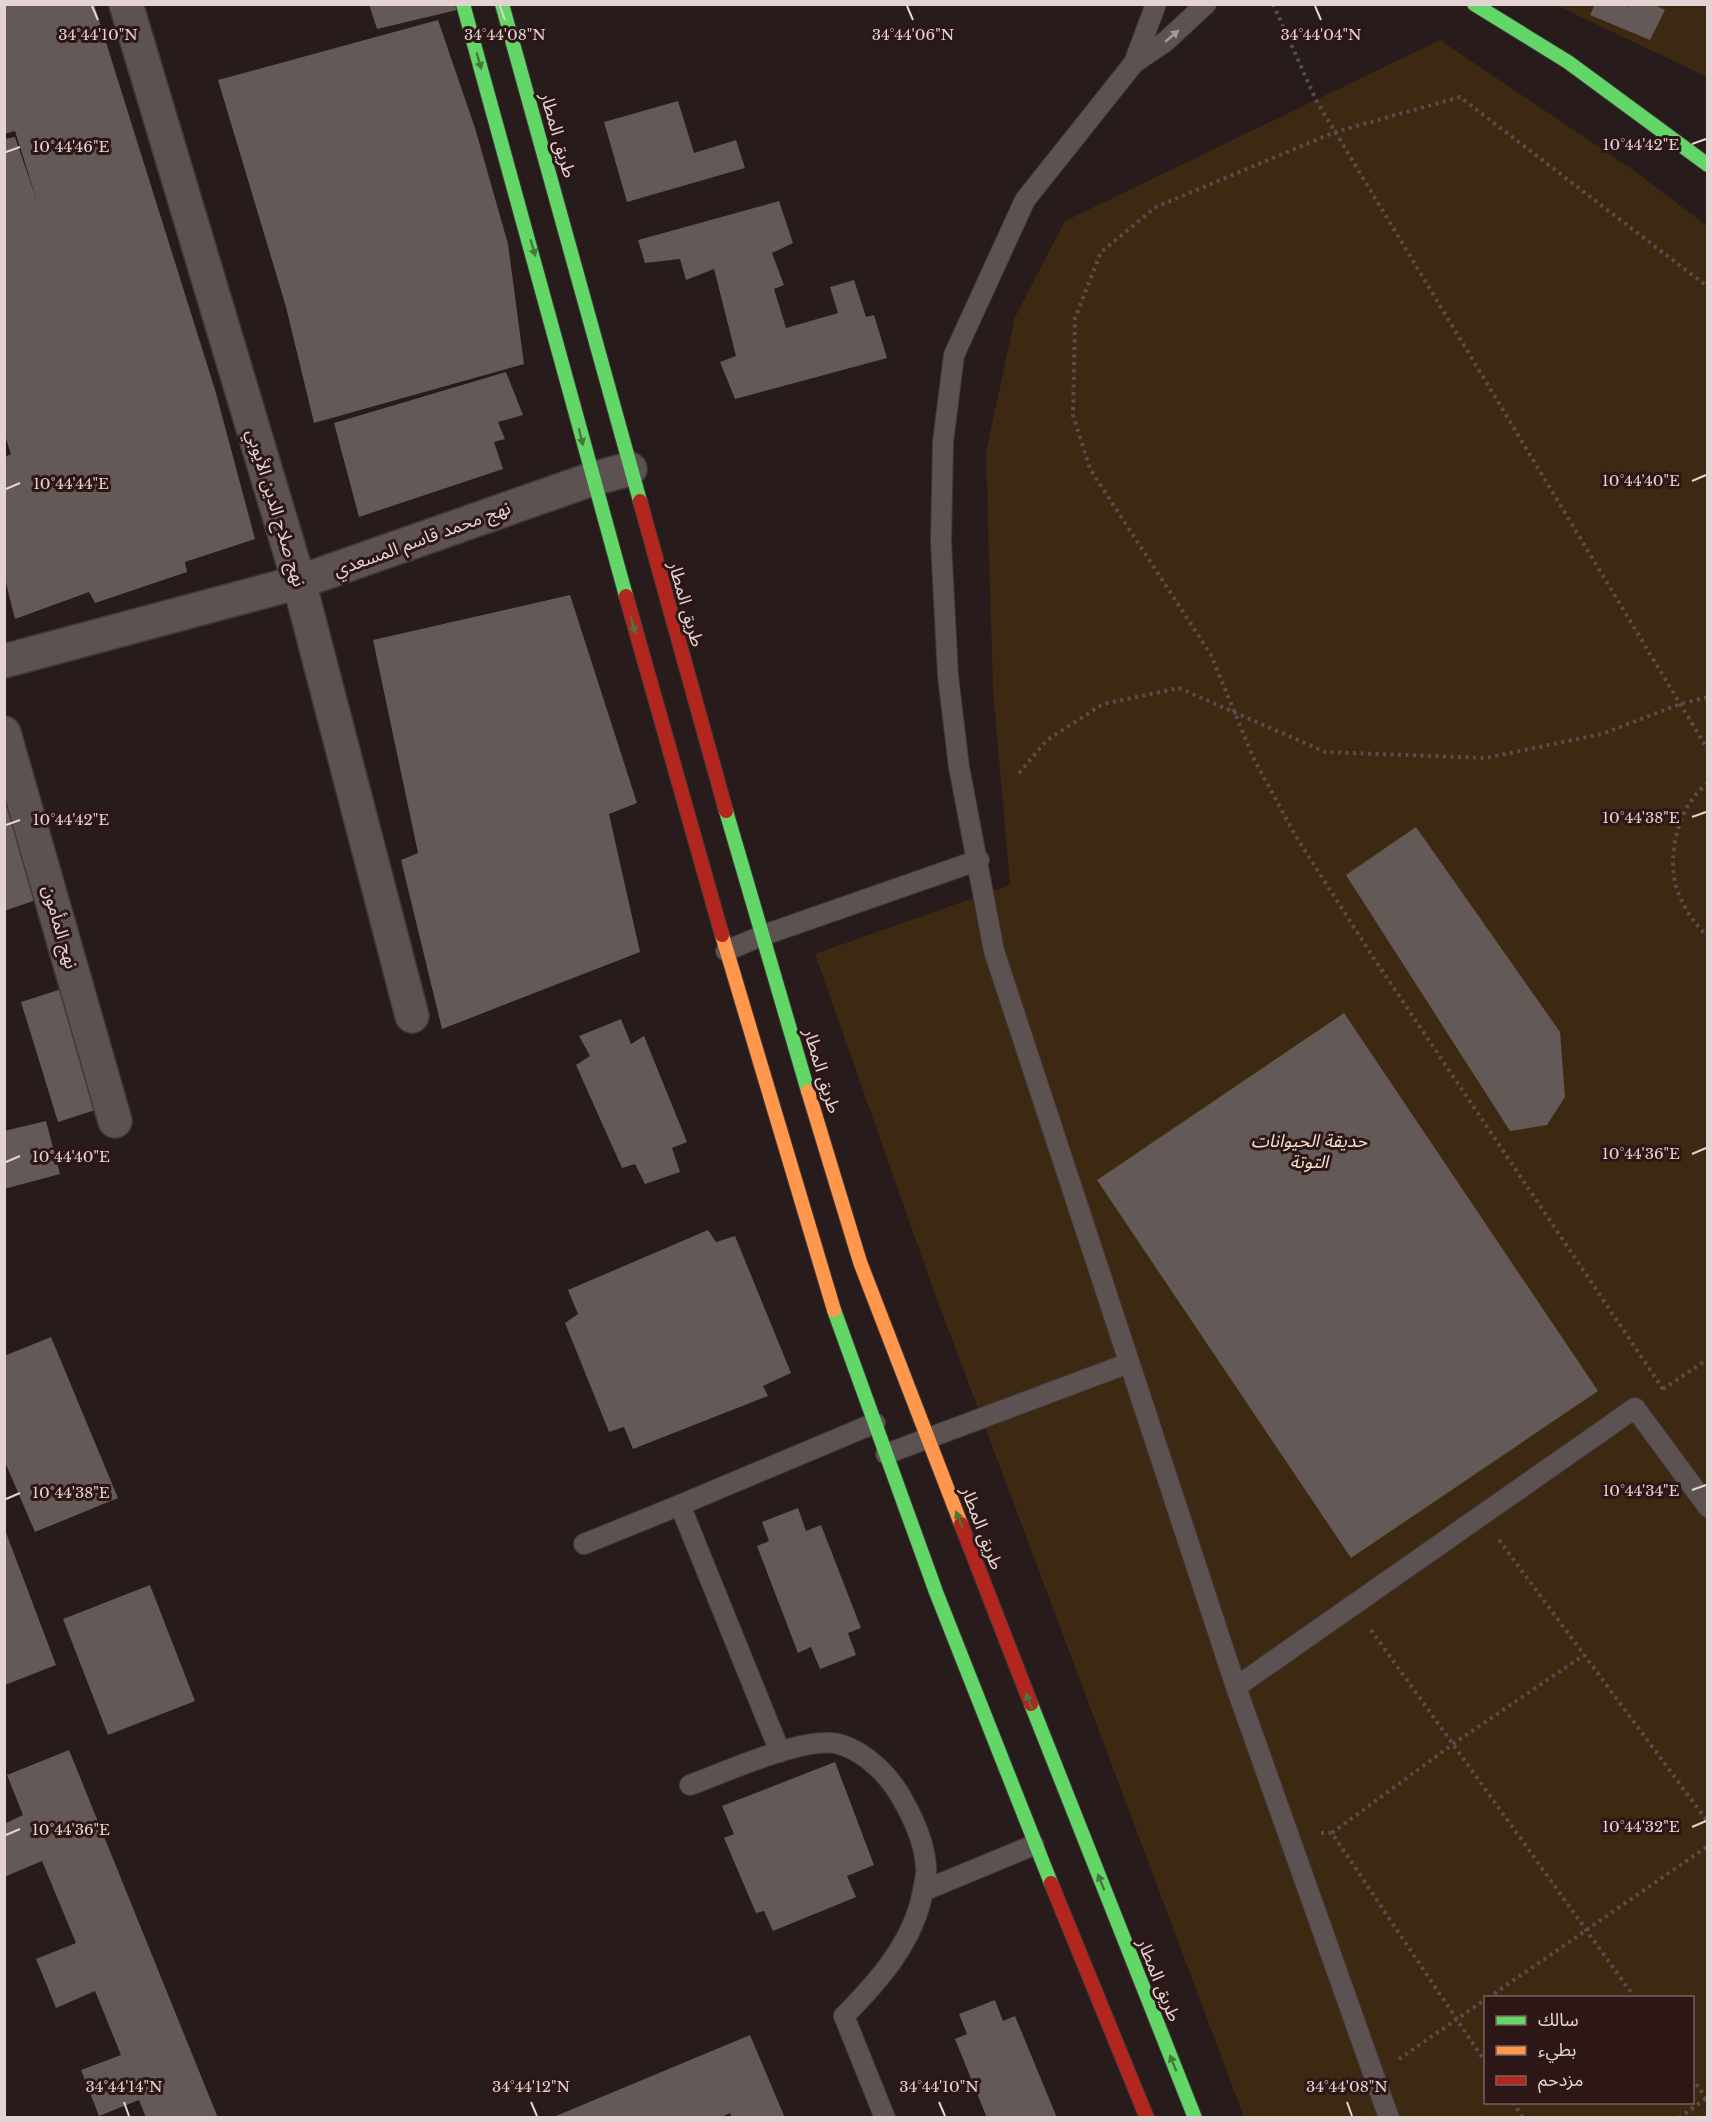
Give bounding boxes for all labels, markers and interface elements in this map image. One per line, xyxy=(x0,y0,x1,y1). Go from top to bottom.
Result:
text: 34°44'10"N xyxy=(58,25,138,44)
text: 34°44'08"N xyxy=(464,25,546,44)
text: 34°44'06"N xyxy=(872,25,954,44)
text: 34°44'04"N xyxy=(1280,25,1362,44)
one-way arrow xyxy=(1164,30,1179,43)
one-way arrow xyxy=(475,52,484,70)
street label: طريق المطار xyxy=(535,89,581,180)
text: 10°44'42"E xyxy=(1603,135,1679,154)
text: 10°44'46"E xyxy=(33,137,110,156)
one-way arrow xyxy=(528,239,538,257)
street label: نهج صلاح الدين الأيوبي xyxy=(240,427,310,590)
one-way arrow xyxy=(577,428,587,446)
text: 10°44'40"E xyxy=(1602,471,1680,490)
text: 10°44'44"E xyxy=(33,474,109,493)
street label: نهج محمد قاسم المسعدي xyxy=(330,497,514,583)
street label: طريق المطار xyxy=(663,558,709,649)
one-way arrow xyxy=(629,616,639,634)
text: 10°44'38"E xyxy=(1602,808,1680,827)
text: 10°44'42"E xyxy=(33,810,109,829)
street label: نهج المأمون xyxy=(36,883,83,972)
street label: طريق المطار xyxy=(798,1025,845,1116)
park label: حديقة الحيوانات التوتة xyxy=(1251,1130,1367,1173)
text: 10°44'36"E xyxy=(1602,1144,1680,1163)
text: 10°44'40"E xyxy=(32,1147,110,1166)
text: 10°44'34"E xyxy=(1603,1481,1679,1500)
street label: طريق المطار xyxy=(956,1482,1008,1573)
text: 10°44'38"E xyxy=(32,1483,110,1502)
one-way arrow xyxy=(954,1510,963,1528)
one-way arrow xyxy=(1024,1692,1033,1710)
text: 10°44'32"E xyxy=(1602,1817,1680,1836)
text: 10°44'36"E xyxy=(32,1820,110,1839)
one-way arrow xyxy=(1096,1873,1105,1891)
street label: طريق المطار xyxy=(1132,1934,1186,2025)
legend xyxy=(1484,1996,1694,2104)
text: سالك xyxy=(1538,2009,1579,2031)
text: بطيء xyxy=(1538,2039,1576,2063)
one-way arrow xyxy=(1168,2054,1177,2072)
text: مزدحم xyxy=(1538,2069,1583,2093)
text: 34°44'14"N xyxy=(85,2077,163,2096)
text: 34°44'12"N xyxy=(492,2077,570,2096)
text: 34°44'10"N xyxy=(899,2077,979,2096)
text: 34°44'08"N xyxy=(1306,2077,1388,2096)

